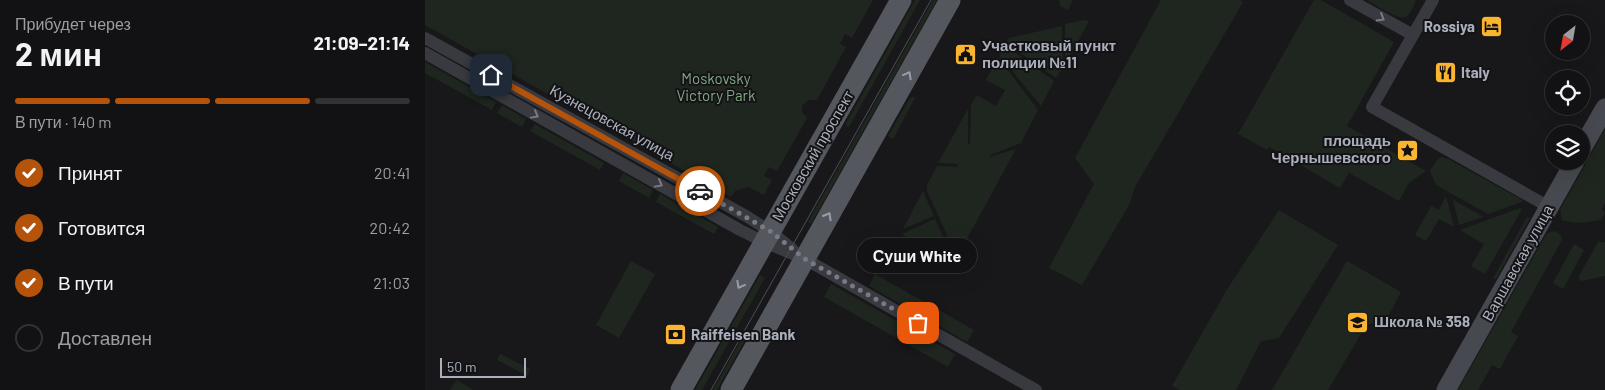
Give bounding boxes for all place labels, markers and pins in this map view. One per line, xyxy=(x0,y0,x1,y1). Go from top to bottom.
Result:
hotel icon: Rossiya xyxy=(1479,15,1503,39)
place label: Rossiya xyxy=(1424,17,1475,35)
place label: Участковый пункт полиции №11 xyxy=(982,36,1116,71)
public building icon: Участковый пункт полиции №11 xyxy=(954,43,978,67)
pin xyxy=(470,54,512,96)
restaurant icon: Italy xyxy=(1433,61,1457,85)
place label: Italy xyxy=(1461,63,1490,81)
place label: площадь Чернышевского xyxy=(1271,131,1391,166)
place icon: площадь Чернышевского xyxy=(1395,138,1419,162)
callout: Суши White xyxy=(858,238,978,273)
pin xyxy=(897,302,939,344)
school or university icon: Школа № 358 xyxy=(1346,310,1370,334)
place label: Школа № 358 xyxy=(1374,312,1470,330)
bank icon: Raiffeisen Bank xyxy=(663,323,687,347)
place label: Raiffeisen Bank xyxy=(691,325,795,343)

